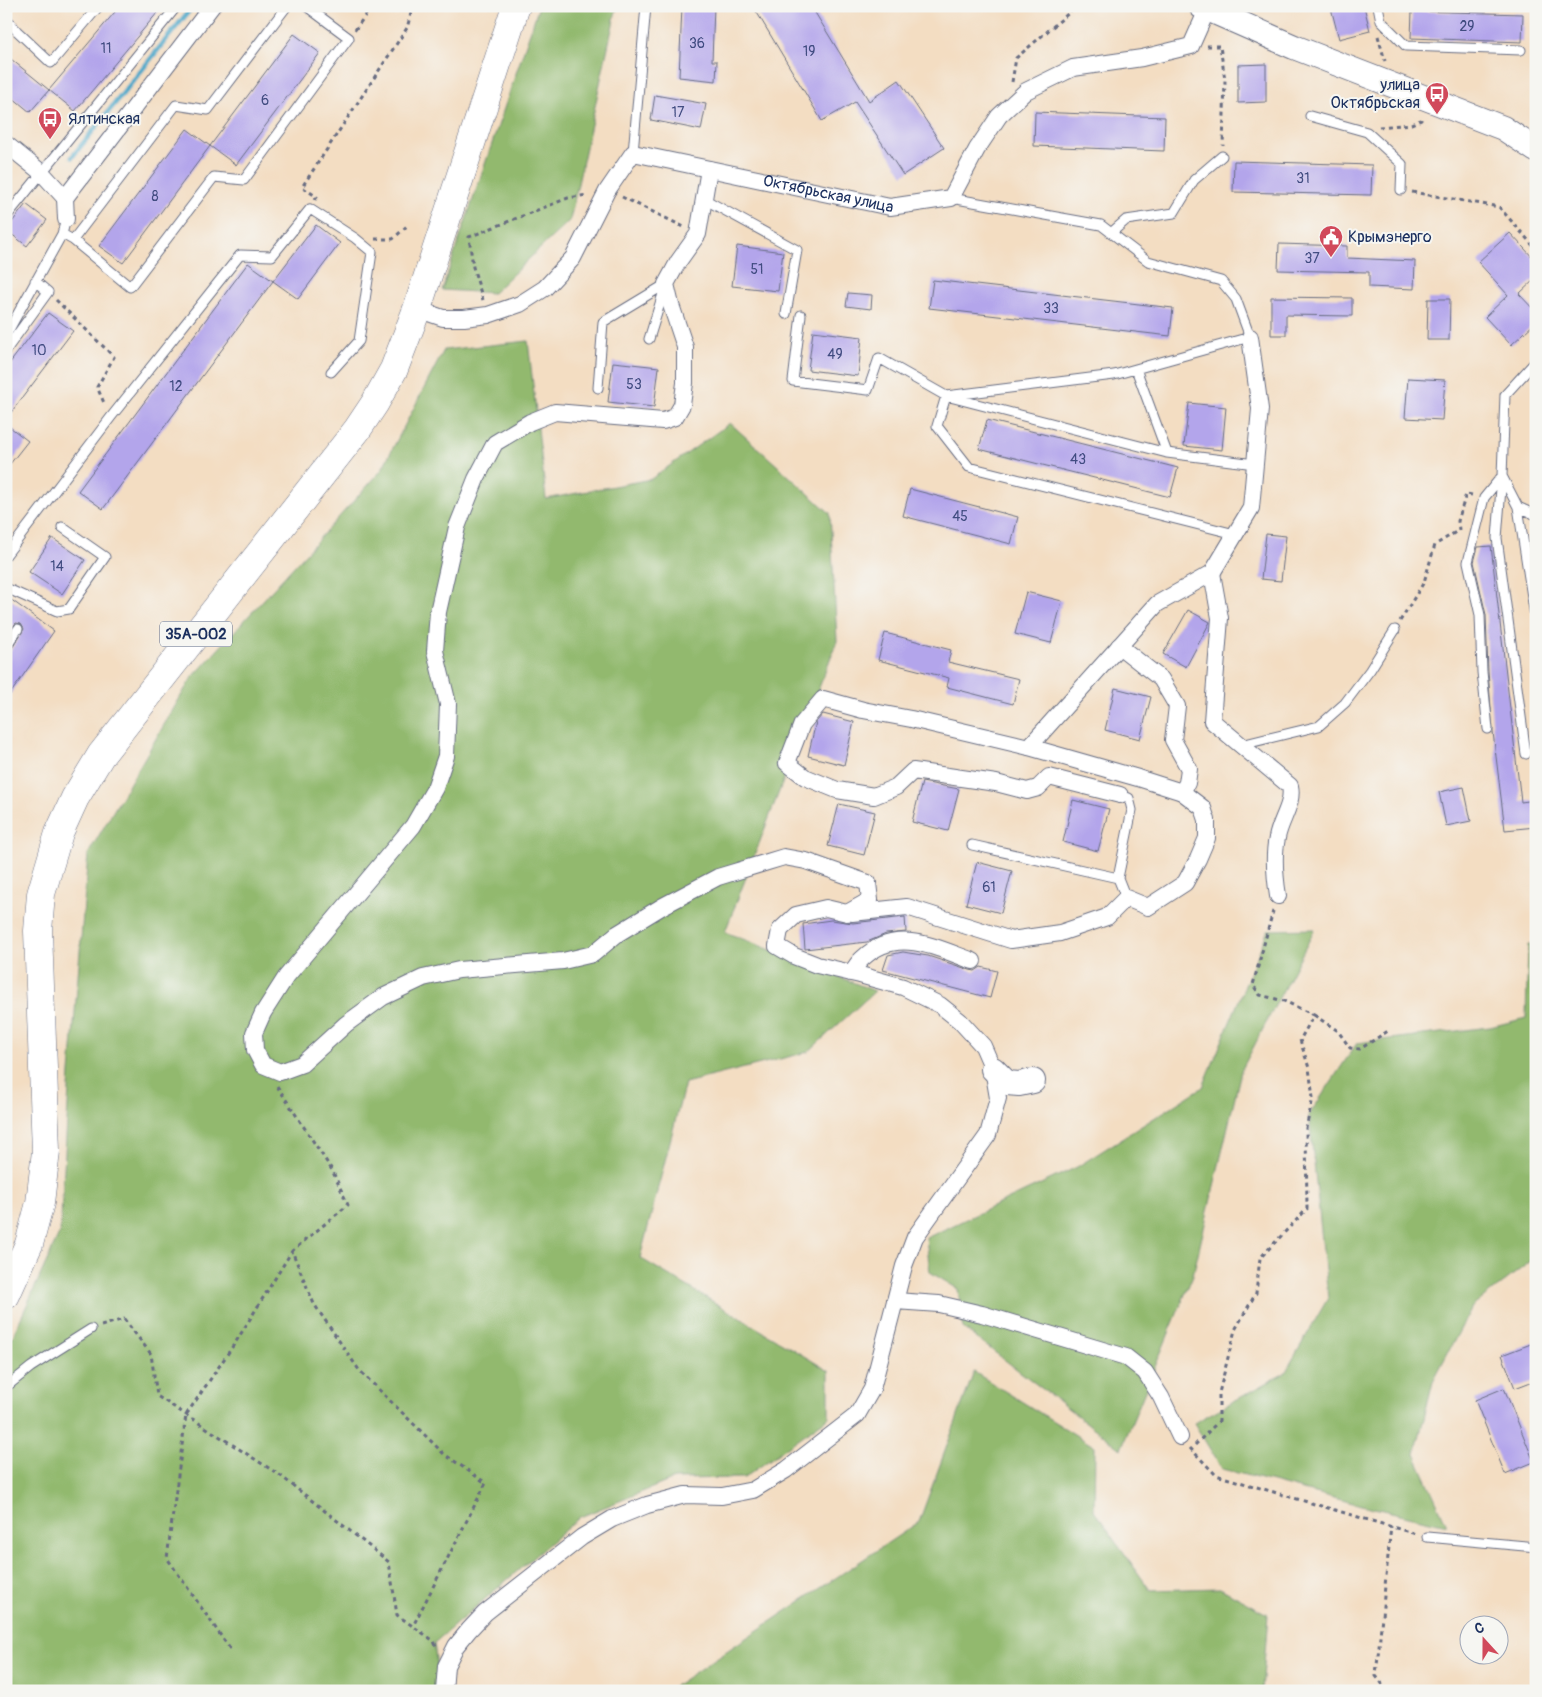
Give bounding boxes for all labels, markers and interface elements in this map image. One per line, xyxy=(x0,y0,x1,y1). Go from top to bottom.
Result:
house number: 29 xyxy=(1459,18,1475,35)
house number: 36 xyxy=(689,35,705,52)
house number: 11 xyxy=(101,40,111,57)
house number: 19 xyxy=(803,43,815,60)
place label: улица Октябрьская xyxy=(1331,75,1420,113)
bus stop icon: улица Октябрьская xyxy=(1424,81,1450,115)
house number: 6 xyxy=(261,92,269,109)
house number: 17 xyxy=(672,104,685,121)
bus stop icon: Ялтинская xyxy=(37,106,63,140)
place label: Ялтинская xyxy=(68,109,140,129)
house number: 31 xyxy=(1296,170,1310,187)
street label: Октябрьская улица xyxy=(761,171,895,217)
house number: 8 xyxy=(151,188,159,205)
public building icon: Крымэнерго xyxy=(1318,224,1344,258)
place label: Крымэнерго xyxy=(1348,227,1432,247)
house number: 37 xyxy=(1304,250,1320,267)
house number: 51 xyxy=(750,261,764,278)
house number: 33 xyxy=(1043,300,1059,317)
house number: 10 xyxy=(31,342,47,359)
house number: 49 xyxy=(827,346,843,363)
house number: 53 xyxy=(626,376,642,393)
house number: 12 xyxy=(169,378,183,395)
house number: 43 xyxy=(1070,451,1086,468)
house number: 45 xyxy=(952,508,968,525)
house number: 14 xyxy=(50,558,64,575)
road number: 35А-002 xyxy=(160,622,232,646)
house number: 61 xyxy=(982,879,996,896)
north arrow xyxy=(1460,1614,1510,1664)
text: С xyxy=(1472,1619,1487,1638)

